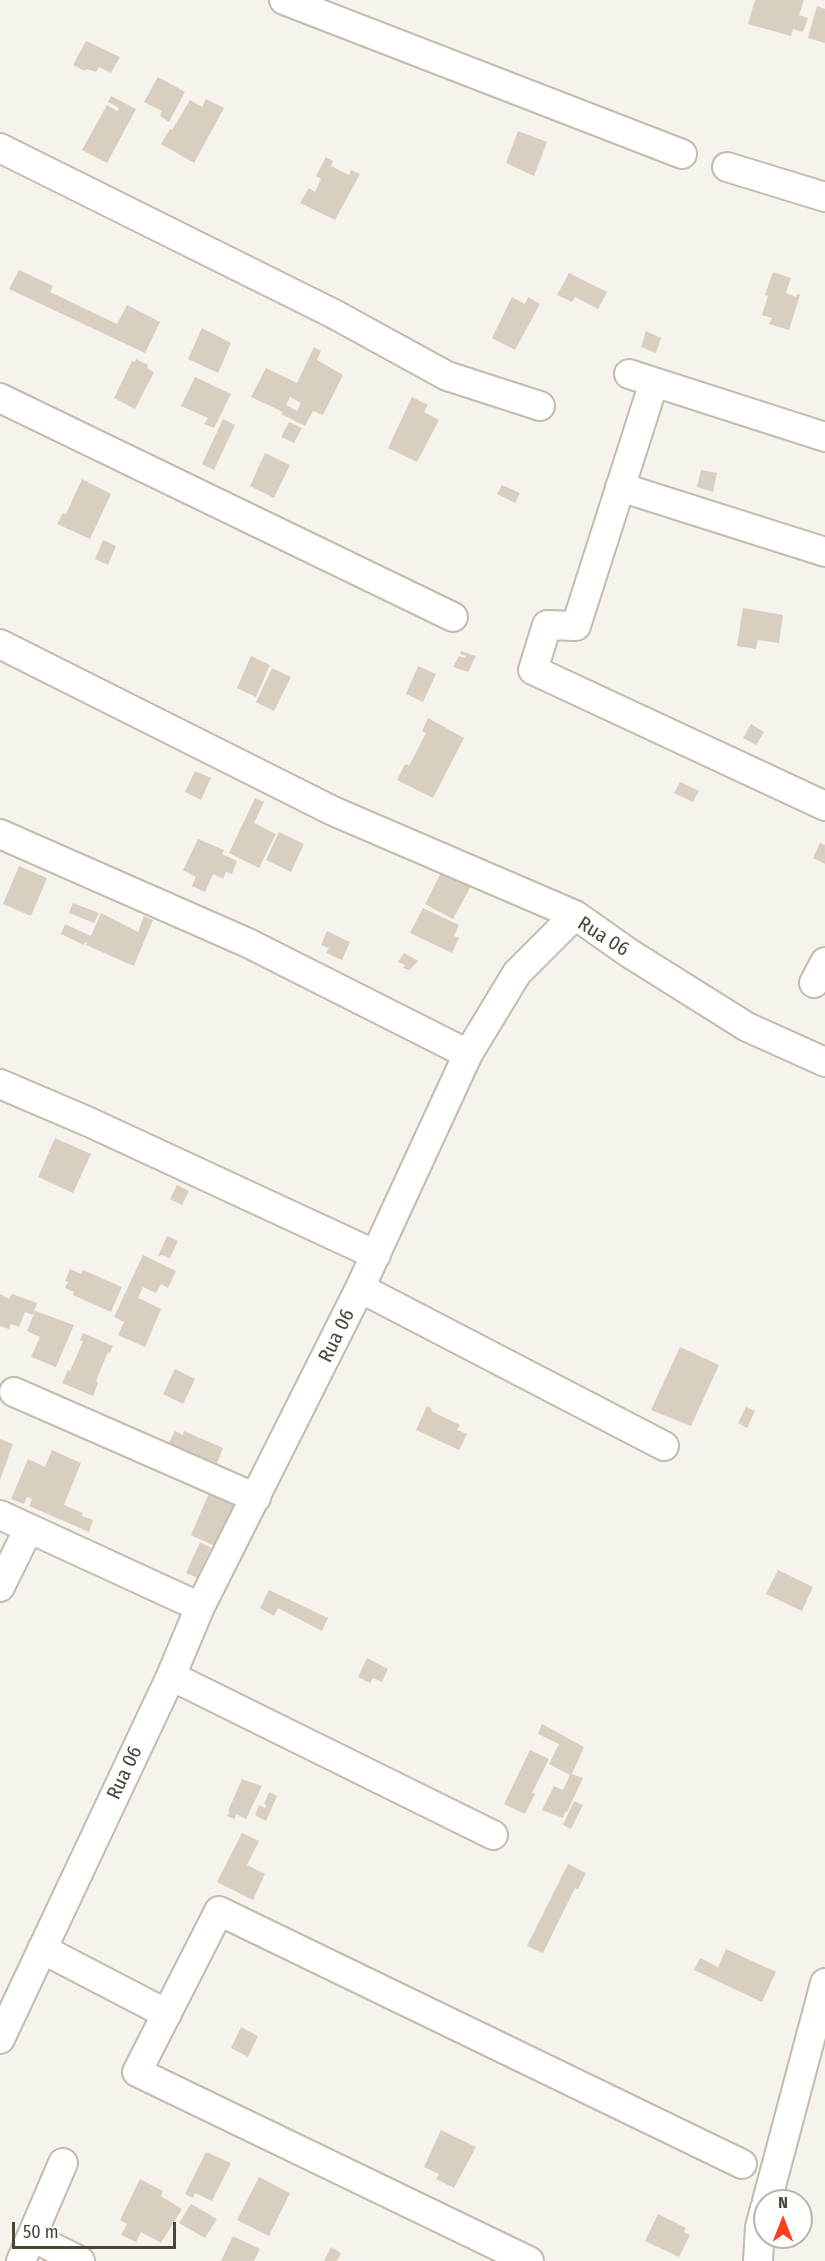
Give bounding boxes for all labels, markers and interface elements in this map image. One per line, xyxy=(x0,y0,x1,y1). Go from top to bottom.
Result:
street label: Rua 06 xyxy=(573,912,633,962)
street label: Rua 06 xyxy=(314,1305,360,1367)
street label: Rua 06 xyxy=(102,1742,148,1804)
north arrow xyxy=(753,2189,813,2249)
text: N xyxy=(778,2193,788,2212)
scale bar xyxy=(15,2210,178,2248)
text: 50 m xyxy=(23,2221,59,2243)

